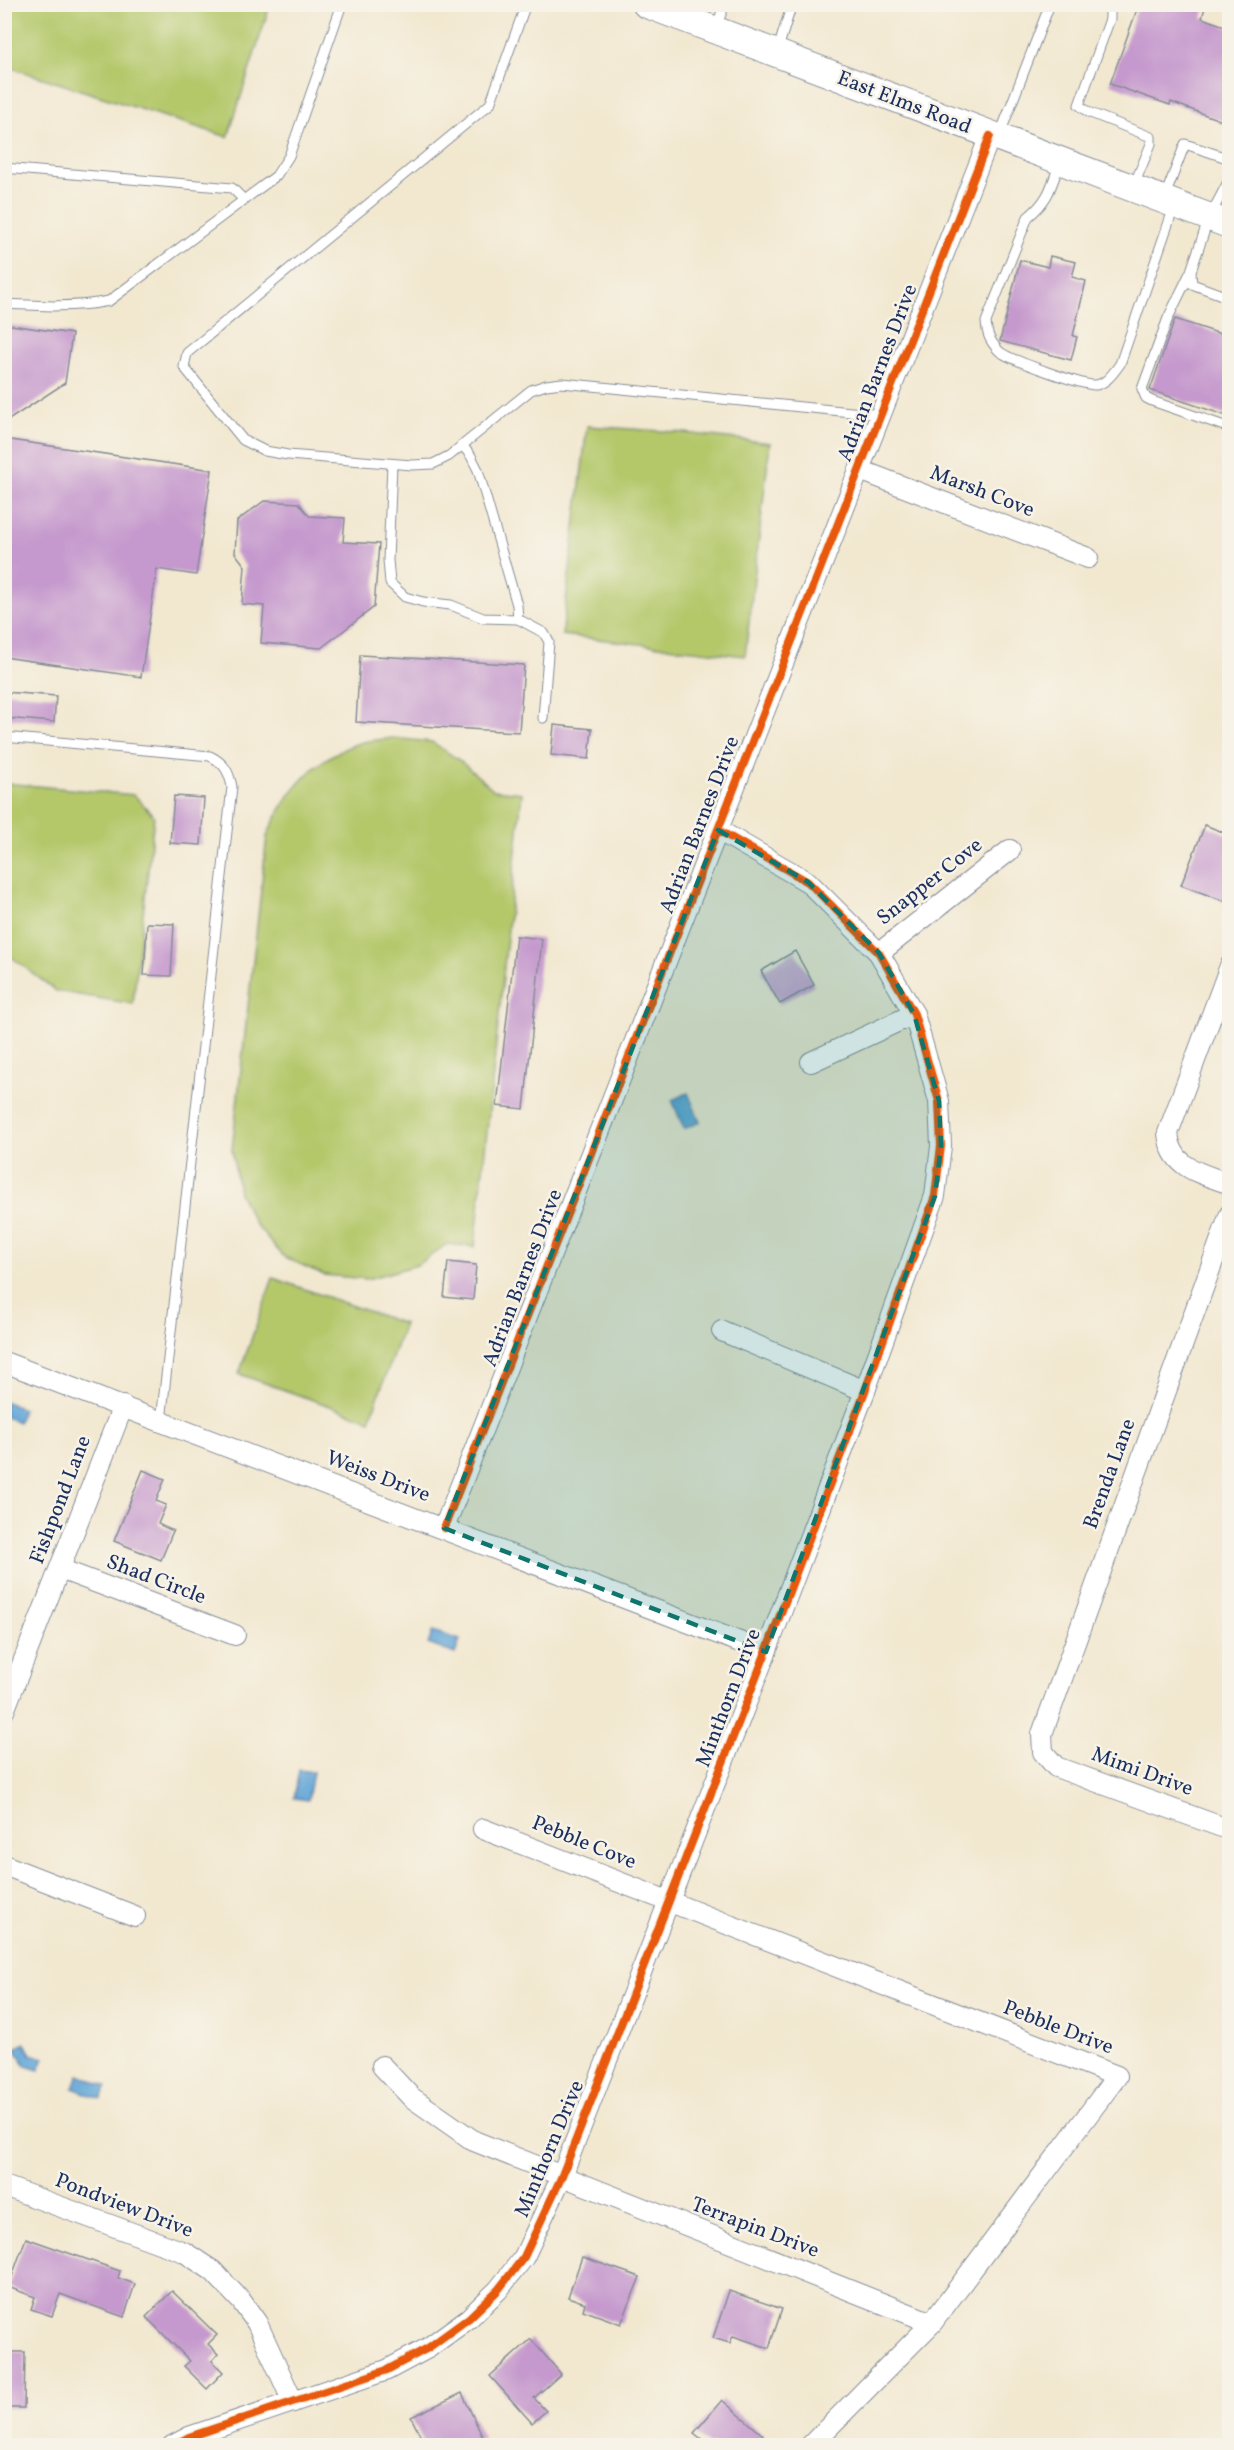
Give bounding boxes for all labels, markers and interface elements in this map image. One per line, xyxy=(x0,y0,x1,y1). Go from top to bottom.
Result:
street label: East Elms Road xyxy=(833,64,975,142)
street label: Adrian Barnes Drive xyxy=(831,280,925,466)
street label: Marsh Cove xyxy=(925,459,1039,525)
street label: Adrian Barnes Drive xyxy=(653,732,747,918)
street label: Snapper Cove xyxy=(871,831,989,933)
street label: Adrian Barnes Drive xyxy=(476,1185,570,1371)
street label: Brenda Lane xyxy=(1077,1415,1143,1533)
street label: Fishpond Lane xyxy=(23,1432,99,1568)
street label: Weiss Drive xyxy=(322,1444,434,1510)
street label: Shad Circle xyxy=(102,1548,210,1612)
street label: Minthorn Drive xyxy=(689,1624,769,1771)
street label: Mimi Drive xyxy=(1087,1740,1197,1804)
street label: Pebble Cove xyxy=(527,1809,641,1877)
street label: Pebble Drive xyxy=(999,1994,1117,2062)
street label: Minthorn Drive xyxy=(508,2076,592,2222)
street label: Pondview Drive xyxy=(51,2166,197,2246)
street label: Terrapin Drive xyxy=(687,2190,823,2266)

